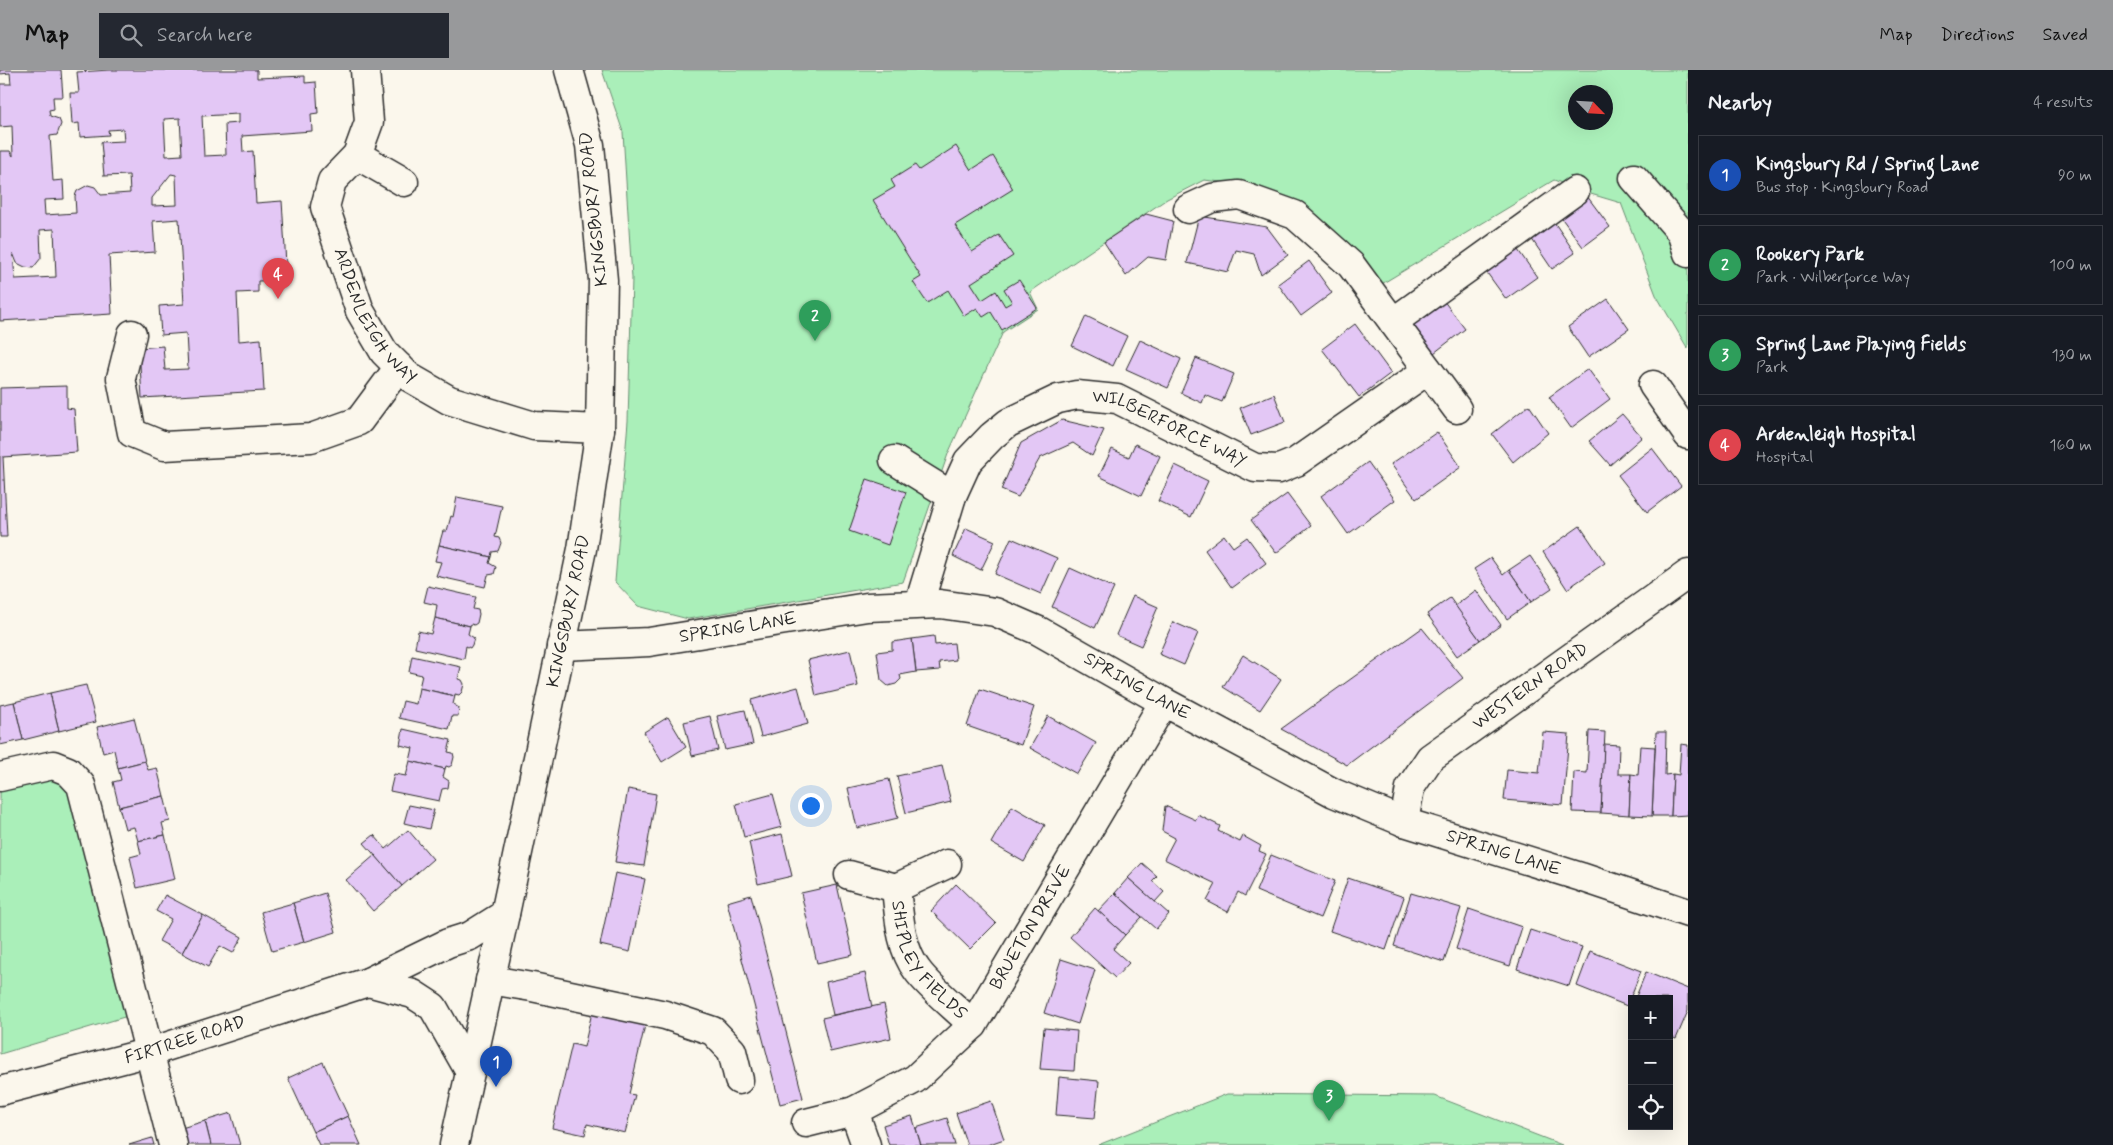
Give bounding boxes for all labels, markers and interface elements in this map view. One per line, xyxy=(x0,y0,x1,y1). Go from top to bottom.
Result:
search box xyxy=(99,13,449,58)
text: Map xyxy=(25,20,69,51)
icon: search xyxy=(117,21,145,49)
text: Search here xyxy=(157,23,253,48)
text: Map xyxy=(1880,23,1913,47)
text: Directions xyxy=(1941,23,2015,47)
text: Saved xyxy=(2043,23,2088,47)
north arrow xyxy=(1568,85,1613,130)
text: Nearby xyxy=(1708,89,1772,117)
text: 4 results xyxy=(2033,92,2093,113)
street label: KINGSBURY ROAD xyxy=(574,131,614,287)
text: Kingsbury Rd / Spring Lane xyxy=(1756,152,1979,177)
text: 1 xyxy=(1721,165,1729,186)
text: 90 m xyxy=(2058,165,2092,186)
text: Bus stop · Kingsbury Road xyxy=(1756,177,1928,198)
text: Rookery Park xyxy=(1756,242,1864,267)
street label: ARDENLEIGH WAY xyxy=(328,245,421,391)
text: 2 xyxy=(1721,255,1729,276)
text: 100 m xyxy=(2049,255,2092,276)
pin: 4 xyxy=(262,258,294,299)
text: Park · Wilberforce Way xyxy=(1756,267,1910,288)
pin: 2 xyxy=(799,300,831,341)
text: Spring Lane Playing Fields xyxy=(1756,332,1966,357)
text: 3 xyxy=(1721,345,1729,366)
text: 130 m xyxy=(2051,345,2092,366)
text: Park xyxy=(1756,357,1788,378)
street label: WILBERFORCE WAY xyxy=(1091,385,1250,474)
text: Ardenleigh Hospital xyxy=(1756,422,1916,447)
text: 4 xyxy=(1720,435,1730,456)
text: 160 m xyxy=(2049,435,2092,456)
text: Hospital xyxy=(1756,447,1813,468)
street label: KINGSBURY ROAD xyxy=(541,533,596,690)
street label: SPRING LANE xyxy=(677,606,798,649)
street label: WESTERN ROAD xyxy=(1468,637,1593,736)
street label: SPRING LANE xyxy=(1079,647,1195,726)
your location xyxy=(798,793,824,819)
street label: SPRING LANE xyxy=(1443,824,1564,882)
street label: BRUETON DRIVE xyxy=(984,860,1077,994)
street label: SHIPLEY FIELDS xyxy=(885,899,972,1025)
map controls xyxy=(1628,995,1673,1130)
button: + xyxy=(1628,995,1673,1040)
street label: FIRTREE ROAD xyxy=(122,1010,249,1070)
button: − xyxy=(1628,1040,1673,1085)
pin: 1 xyxy=(480,1046,512,1087)
pin: 3 xyxy=(1313,1080,1345,1121)
button: locate xyxy=(1628,1085,1673,1130)

